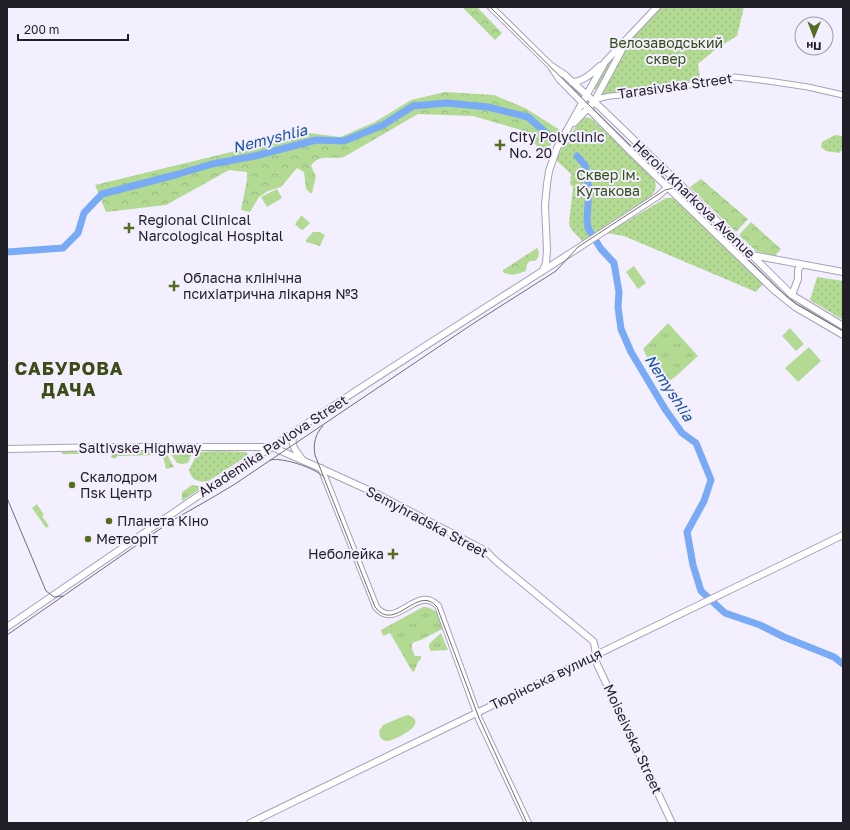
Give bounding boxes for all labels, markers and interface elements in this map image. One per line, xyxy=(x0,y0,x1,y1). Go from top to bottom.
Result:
scale bar xyxy=(18,16,128,42)
north arrow xyxy=(794,16,834,56)
text: 200 m xyxy=(24,22,59,37)
park label: Велозаводський сквер xyxy=(609,34,723,67)
text: Пн xyxy=(806,40,821,53)
street label: Tarasivska Street xyxy=(616,69,733,102)
water label: Nemyshlia xyxy=(231,120,310,157)
place label: City Polyclinic No. 20 xyxy=(509,128,605,161)
street label: Heroiv Kharkova Avenue xyxy=(630,136,759,261)
marker: City Polyclinic No. 20 xyxy=(494,139,506,151)
park label: Сквер ім. Кутакова xyxy=(576,166,640,199)
place label: Regional Clinical Narcological Hospital xyxy=(138,211,283,244)
marker: Regional Clinical Narcological Hospital xyxy=(123,222,135,234)
place label: Обласна клінічна психіатрична лікарня №3 xyxy=(183,269,358,302)
marker: Обласна клінічна психіатрична лікарня №3 xyxy=(168,280,180,292)
water label: Nemyshlia xyxy=(641,351,698,425)
district label: САБУРОВА ДАЧА xyxy=(15,357,123,400)
street label: Akademika Pavlova Street xyxy=(195,391,350,500)
street label: Saltivske Highway xyxy=(79,439,202,456)
place label: Скалодром Пsк Центр xyxy=(80,468,157,501)
marker: Скалодром Пsк Центр xyxy=(67,480,77,490)
street label: Semyhradska Street xyxy=(363,482,491,561)
place label: Планета Кіно xyxy=(117,512,209,529)
marker: Планета Кіно xyxy=(104,516,114,526)
place label: Метеоріт xyxy=(96,530,159,547)
marker: Метеоріт xyxy=(83,534,93,544)
place label: Неболейка xyxy=(308,545,384,562)
marker: Неболейка xyxy=(387,548,399,560)
street label: Тюрінська вулиця xyxy=(487,644,604,713)
street label: Moiseivska Street xyxy=(601,681,666,796)

